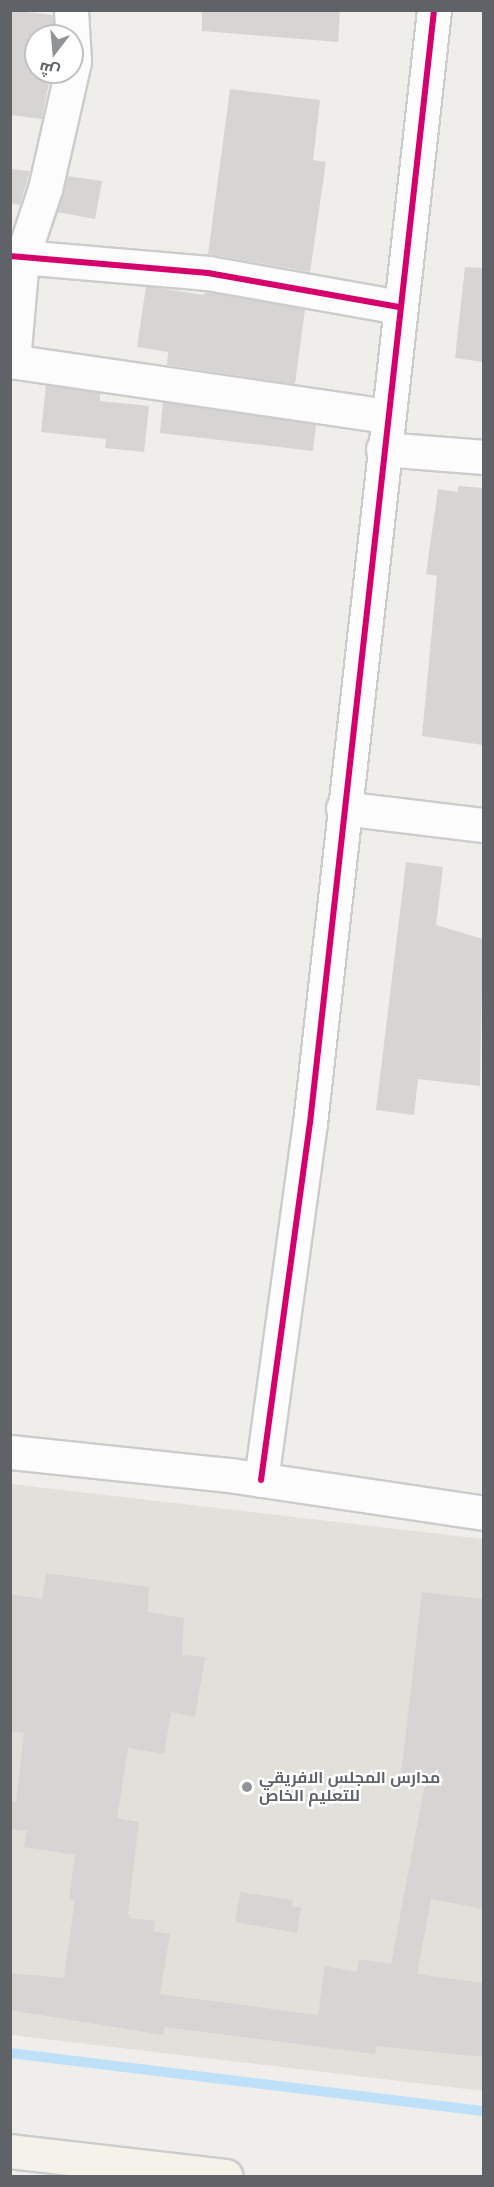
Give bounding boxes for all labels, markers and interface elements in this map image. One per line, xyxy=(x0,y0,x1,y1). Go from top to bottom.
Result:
north arrow xyxy=(24,24,84,84)
text: ش xyxy=(37,59,62,81)
place label: مدارس المجلس الافريقي للتعليم الخاص xyxy=(259,1768,440,1806)
marker: مدارس المجلس الافريقي للتعليم الخاص xyxy=(240,1780,254,1794)

